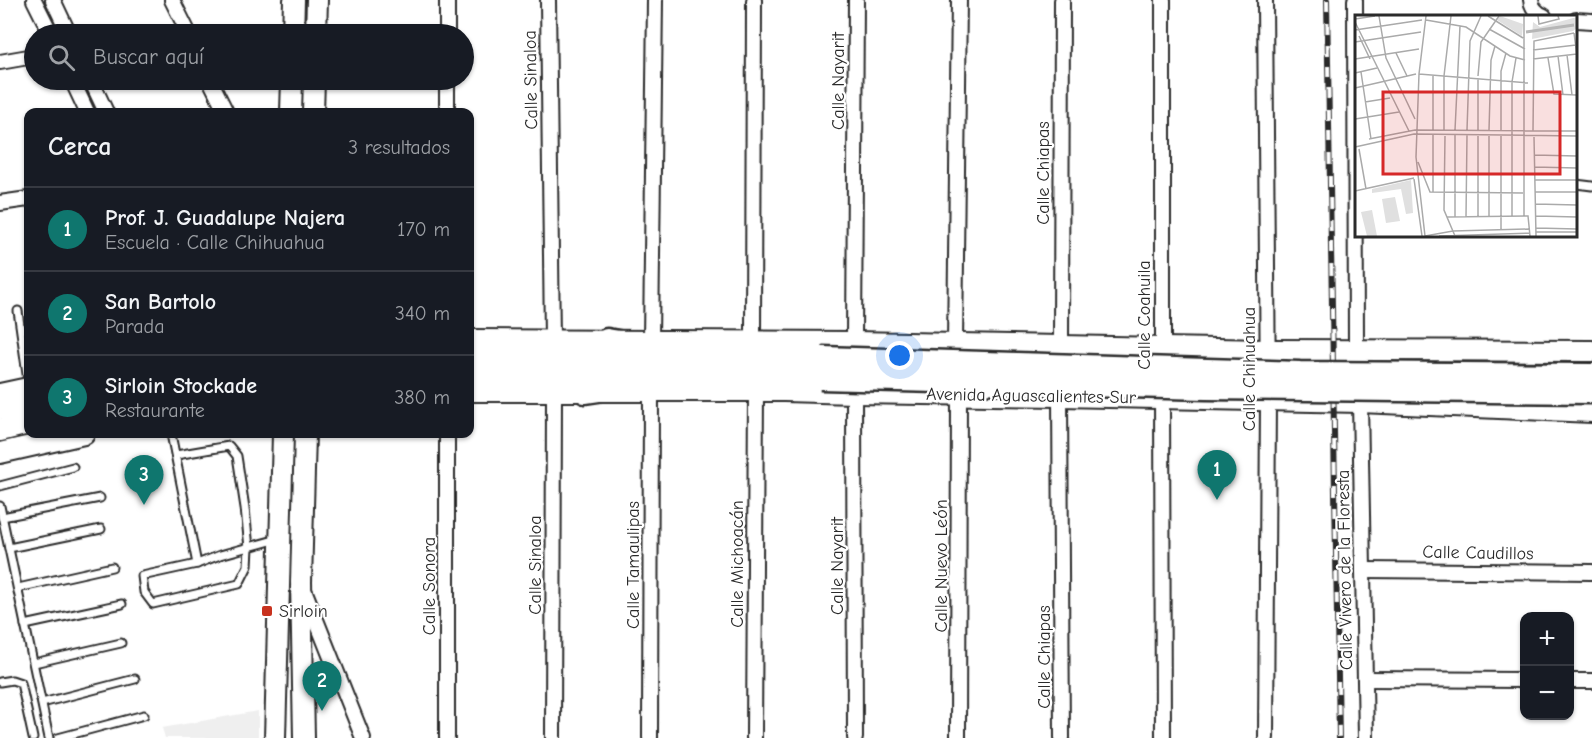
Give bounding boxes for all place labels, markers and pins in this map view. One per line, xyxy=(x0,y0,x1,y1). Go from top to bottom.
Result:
pin: 1 xyxy=(1198,450,1236,500)
pin: 3 xyxy=(124,456,164,505)
place label: Sirloin xyxy=(279,601,328,622)
marker: Sirloin xyxy=(260,604,274,618)
pin: 2 xyxy=(302,662,342,711)

